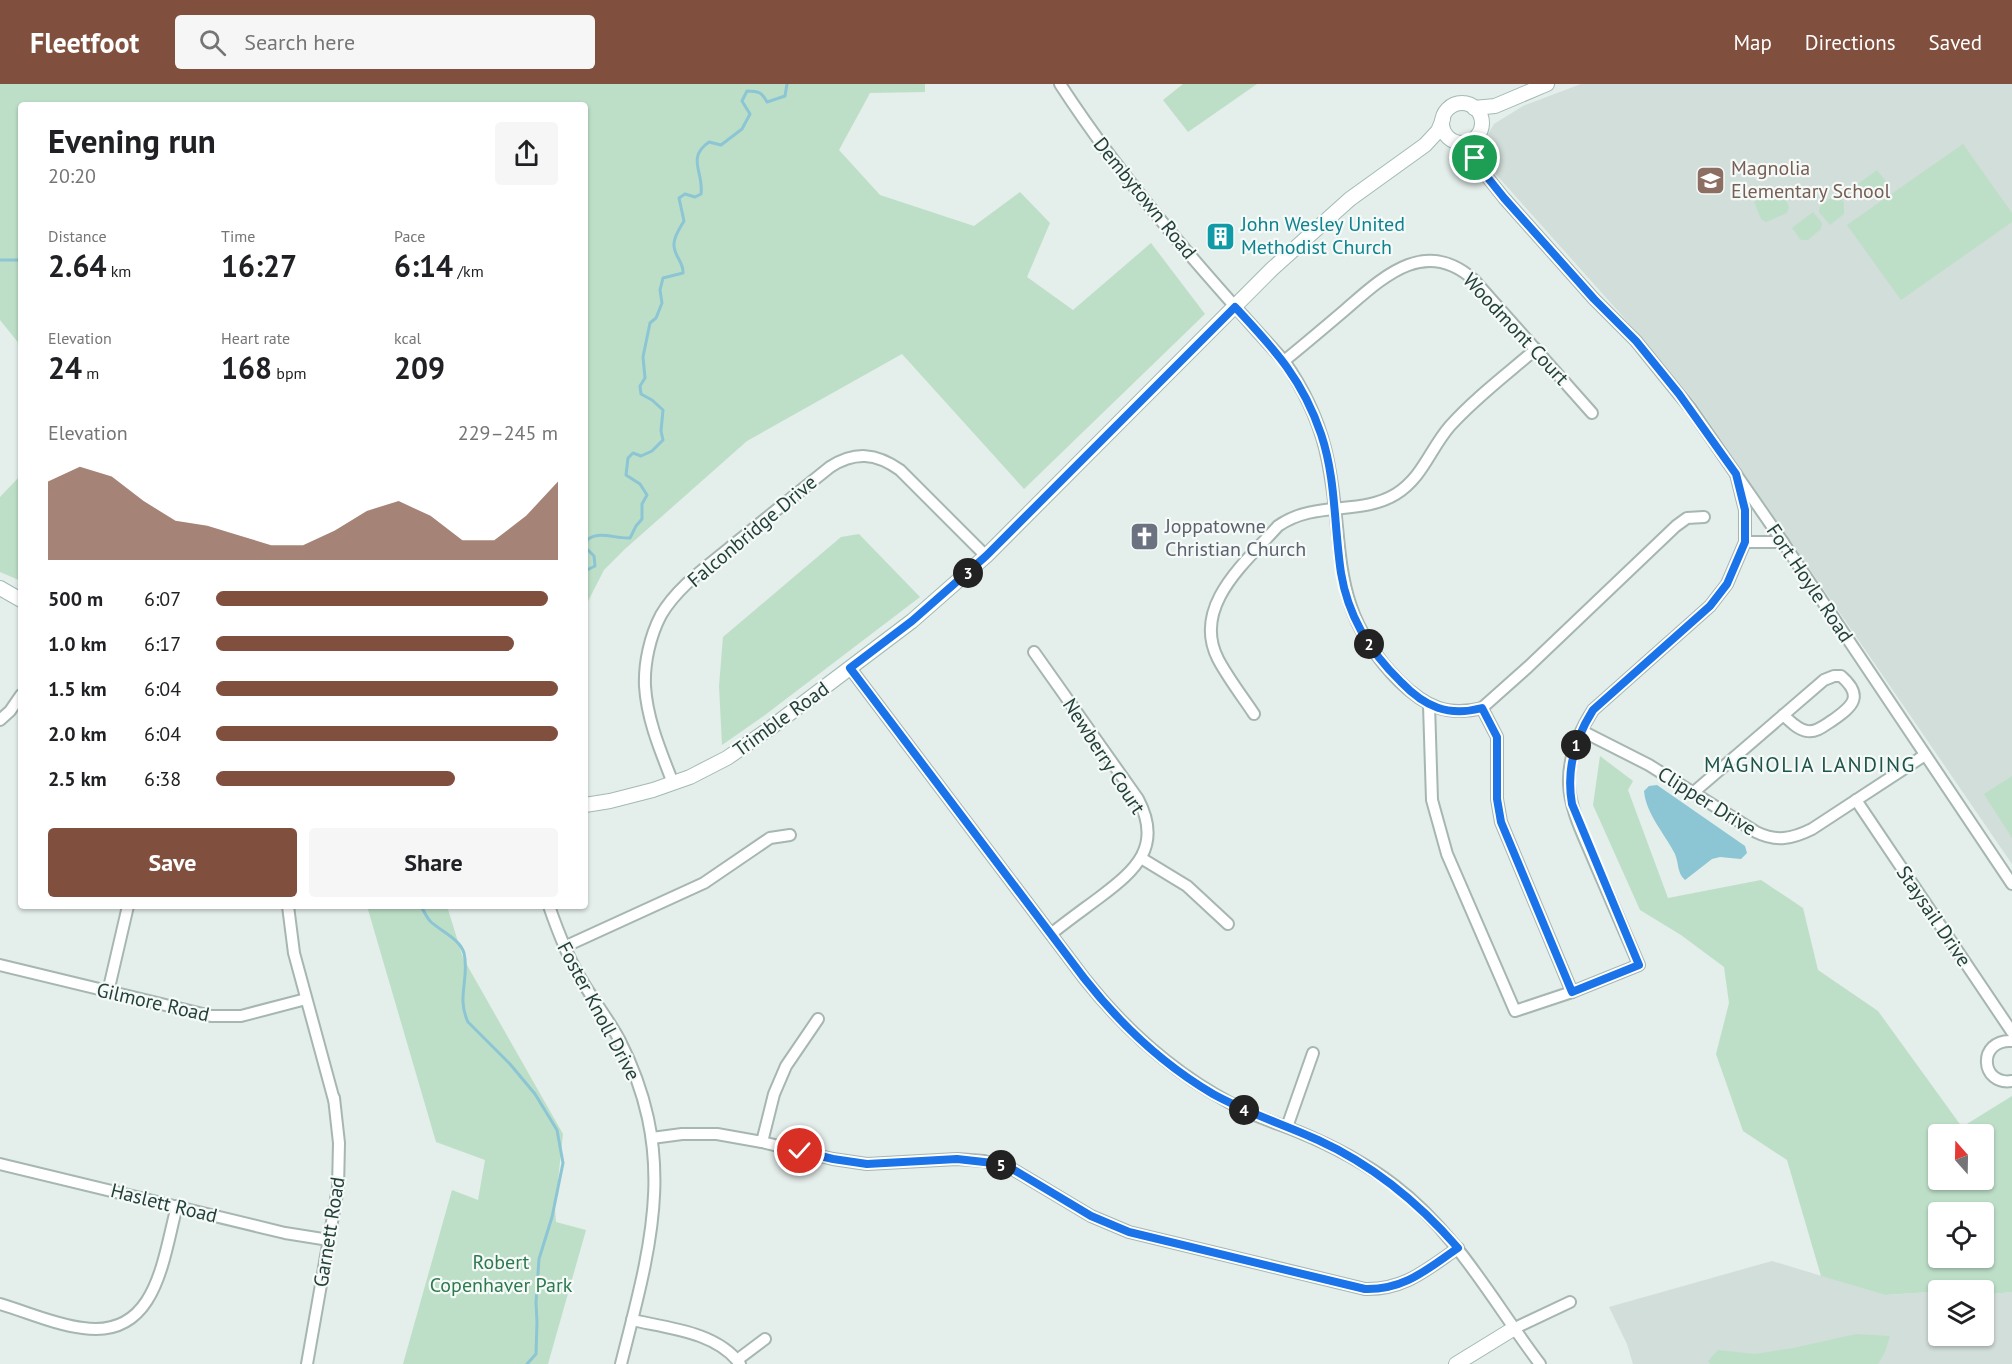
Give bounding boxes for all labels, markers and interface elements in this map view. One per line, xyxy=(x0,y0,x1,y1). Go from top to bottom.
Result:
search box xyxy=(175,15,595,69)
text: Fleetfoot xyxy=(30,24,139,61)
icon: search xyxy=(196,26,229,59)
text: Search here xyxy=(244,28,355,56)
text: Map xyxy=(1733,29,1772,56)
text: Directions xyxy=(1805,29,1896,56)
text: Saved xyxy=(1929,29,1982,56)
text: Evening run xyxy=(48,119,216,162)
button: share xyxy=(495,122,558,185)
street label: Dembytown Road xyxy=(1088,132,1202,264)
pin xyxy=(1449,132,1500,183)
icon: arrive xyxy=(1458,141,1491,174)
place label: Magnolia Elementary School xyxy=(1731,155,1891,204)
text: 20:20 xyxy=(48,163,96,189)
school or university icon: Magnolia Elementary School xyxy=(1694,164,1726,196)
place label: John Wesley United Methodist Church xyxy=(1240,211,1405,260)
building icon: John Wesley United Methodist Church xyxy=(1204,220,1236,252)
text: Distance xyxy=(48,226,107,246)
text: Time xyxy=(221,226,255,246)
text: Pace xyxy=(394,226,425,246)
text: 2.64 xyxy=(48,246,106,285)
text: 16:27 xyxy=(221,246,297,285)
text: 6:14 xyxy=(394,246,453,285)
text: km xyxy=(106,261,131,281)
text: /km xyxy=(453,261,484,281)
street label: Woodmont Court xyxy=(1457,267,1575,391)
text: Elevation xyxy=(48,328,112,348)
text: Heart rate xyxy=(221,328,290,348)
text: kcal xyxy=(394,328,421,348)
text: 24 xyxy=(48,348,82,387)
text: 168 xyxy=(221,348,272,387)
text: 209 xyxy=(394,348,445,387)
text: m xyxy=(82,363,99,383)
text: bpm xyxy=(272,363,307,383)
text: Elevation xyxy=(48,420,128,446)
text: 229–245 m xyxy=(458,420,558,446)
street label: Falconbridge Drive xyxy=(682,469,822,593)
place label: Joppatowne Christian Church xyxy=(1164,513,1306,562)
street label: Fort Hoyle Road xyxy=(1761,519,1859,647)
church icon: Joppatowne Christian Church xyxy=(1128,521,1160,553)
pin: 3 xyxy=(953,558,983,588)
text: 3 xyxy=(963,563,973,583)
text: 500 m xyxy=(48,586,103,612)
text: 6:07 xyxy=(144,586,181,612)
pin: 2 xyxy=(1354,629,1384,659)
text: 1.0 km xyxy=(48,631,107,657)
text: 6:17 xyxy=(144,631,181,657)
text: 2 xyxy=(1364,634,1374,654)
text: 1.5 km xyxy=(48,676,107,702)
text: 6:04 xyxy=(144,676,181,702)
street label: Trimble Road xyxy=(728,676,834,762)
street label: Newberry Court xyxy=(1057,693,1151,819)
text: 2.0 km xyxy=(48,721,107,747)
text: 6:04 xyxy=(144,721,181,747)
pin: 1 xyxy=(1561,730,1591,760)
text: 1 xyxy=(1571,735,1581,755)
district label: MAGNOLIA LANDING xyxy=(1704,751,1916,778)
street label: Clipper Drive xyxy=(1653,760,1761,842)
text: 2.5 km xyxy=(48,766,107,792)
text: 6:38 xyxy=(144,766,181,792)
button: Save xyxy=(48,828,297,897)
button: Share xyxy=(309,828,558,897)
street label: Staysail Drive xyxy=(1891,861,1977,971)
street label: Foster Knoll Drive xyxy=(551,937,647,1085)
street label: Gilmore Road xyxy=(94,976,212,1028)
pin: 4 xyxy=(1229,1095,1259,1125)
text: 4 xyxy=(1239,1100,1249,1120)
north arrow xyxy=(1928,1124,1994,1190)
map controls xyxy=(1928,1124,1994,1346)
pin xyxy=(774,1125,825,1176)
icon: check xyxy=(783,1134,816,1167)
pin: 5 xyxy=(986,1150,1016,1180)
text: 5 xyxy=(996,1155,1006,1175)
street label: Garnett Road xyxy=(307,1175,351,1289)
street label: Haslett Road xyxy=(108,1177,220,1229)
button: locate xyxy=(1928,1202,1994,1268)
park label: Robert Copenhaver Park xyxy=(430,1249,573,1298)
button: layers xyxy=(1928,1280,1994,1346)

